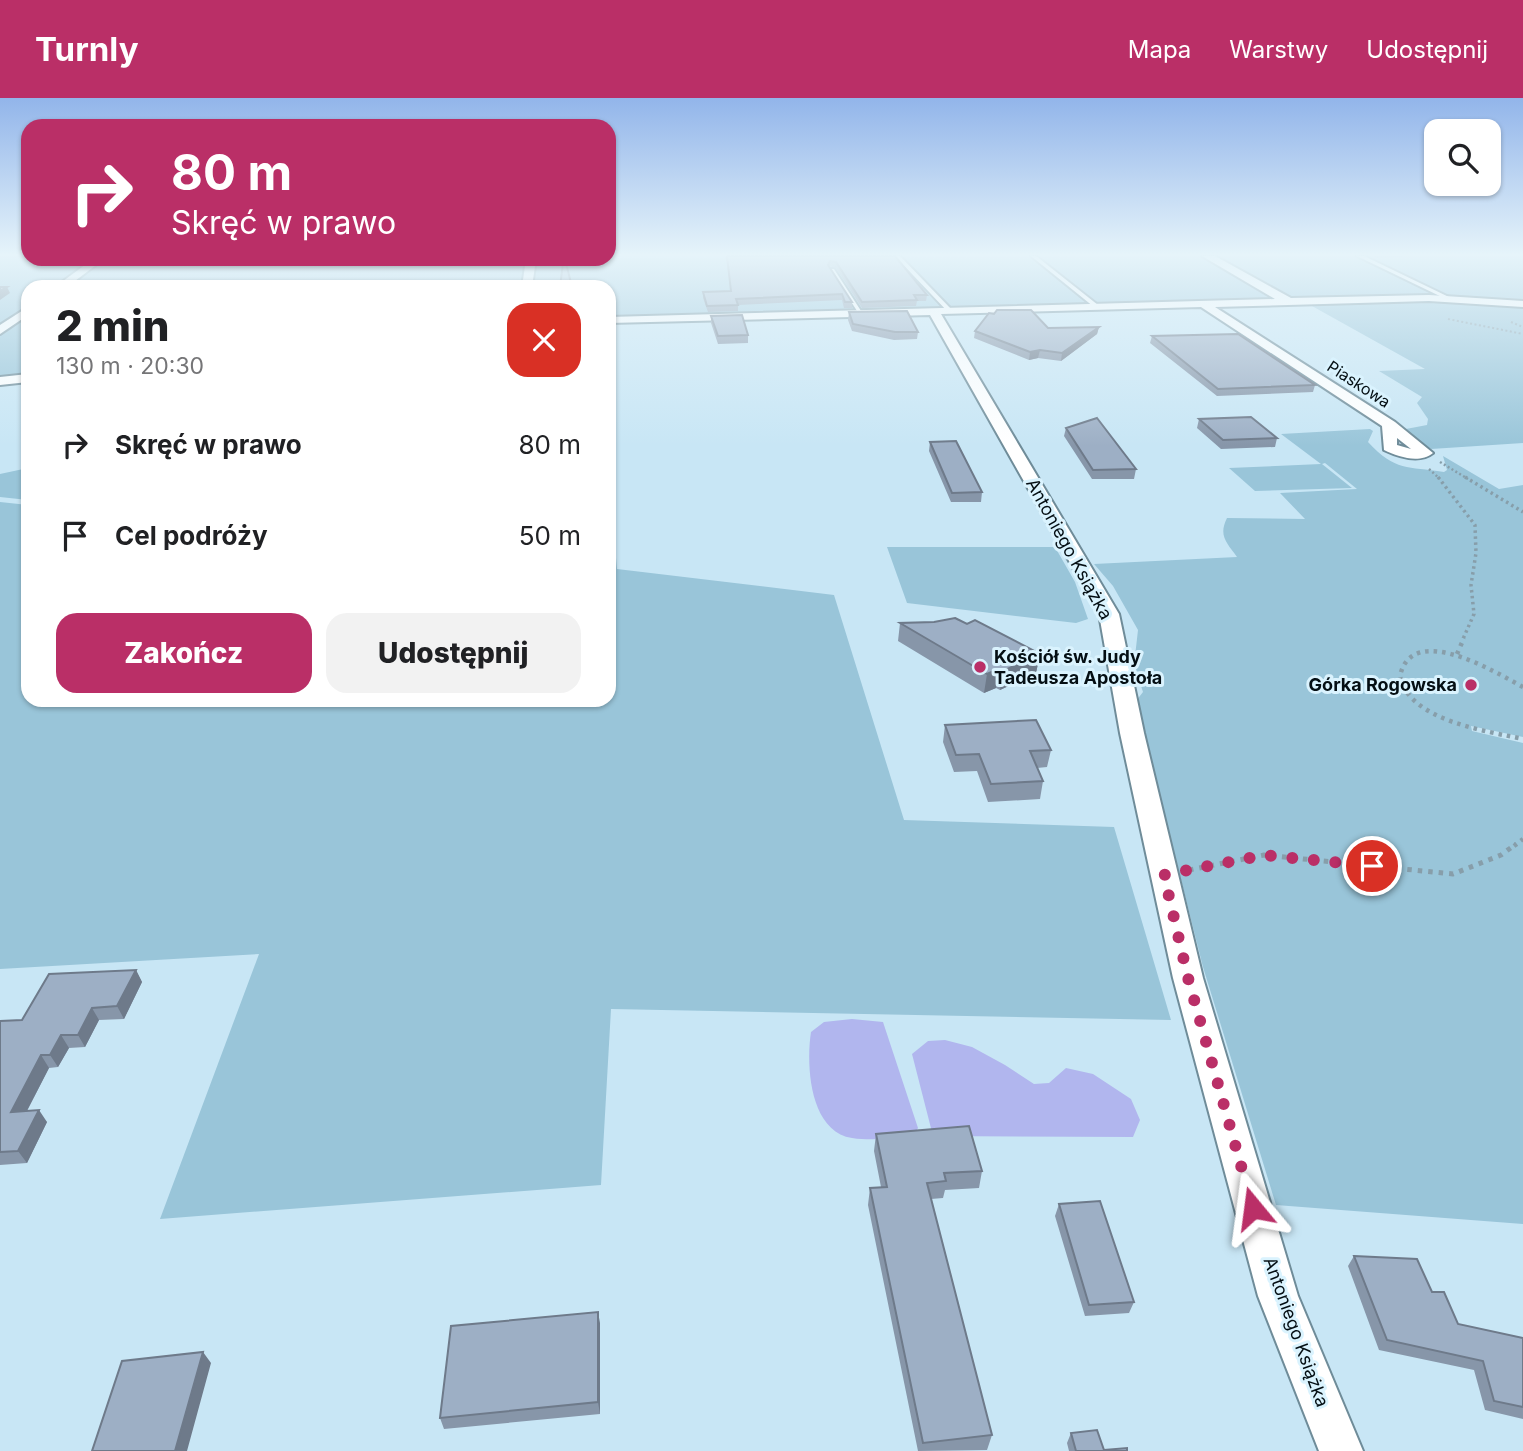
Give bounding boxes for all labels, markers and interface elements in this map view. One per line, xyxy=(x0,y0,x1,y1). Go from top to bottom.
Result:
text: Turnly xyxy=(35,29,139,69)
text: Mapa xyxy=(1128,35,1191,64)
text: Warstwy xyxy=(1229,35,1328,64)
text: Udostępnij xyxy=(1366,35,1488,64)
map controls xyxy=(1424,119,1501,196)
button: search xyxy=(1424,119,1501,196)
text: 80 m xyxy=(171,143,292,202)
icon: right xyxy=(56,147,147,238)
text: Skręć w prawo xyxy=(171,203,396,242)
text: 2 min xyxy=(56,300,170,351)
button: close xyxy=(507,303,581,377)
text: 130 m · 20:30 xyxy=(56,352,204,380)
street label: Piaskowa xyxy=(1324,356,1394,412)
icon: right xyxy=(56,426,94,464)
text: Skręć w prawo xyxy=(115,429,302,460)
text: 80 m xyxy=(518,429,581,460)
street label: Antoniego Książka xyxy=(1022,475,1117,623)
icon: arrive xyxy=(56,517,94,555)
text: Cel podróży xyxy=(115,520,268,551)
text: 50 m xyxy=(519,520,581,551)
button: Zakończ xyxy=(56,613,312,693)
button: Udostępnij xyxy=(326,613,581,693)
place label: Kościół św. Judy Tadeusza Apostoła xyxy=(994,646,1162,688)
marker: Kościół św. Judy Tadeusza Apostoła xyxy=(972,659,988,675)
place label: Górka Rogowska xyxy=(1309,674,1457,695)
marker: Górka Rogowska xyxy=(1463,677,1479,693)
pin xyxy=(1342,836,1402,896)
icon: arrive xyxy=(1353,847,1391,885)
position arrow xyxy=(1216,1171,1290,1245)
street label: Antoniego Książka xyxy=(1260,1254,1333,1410)

